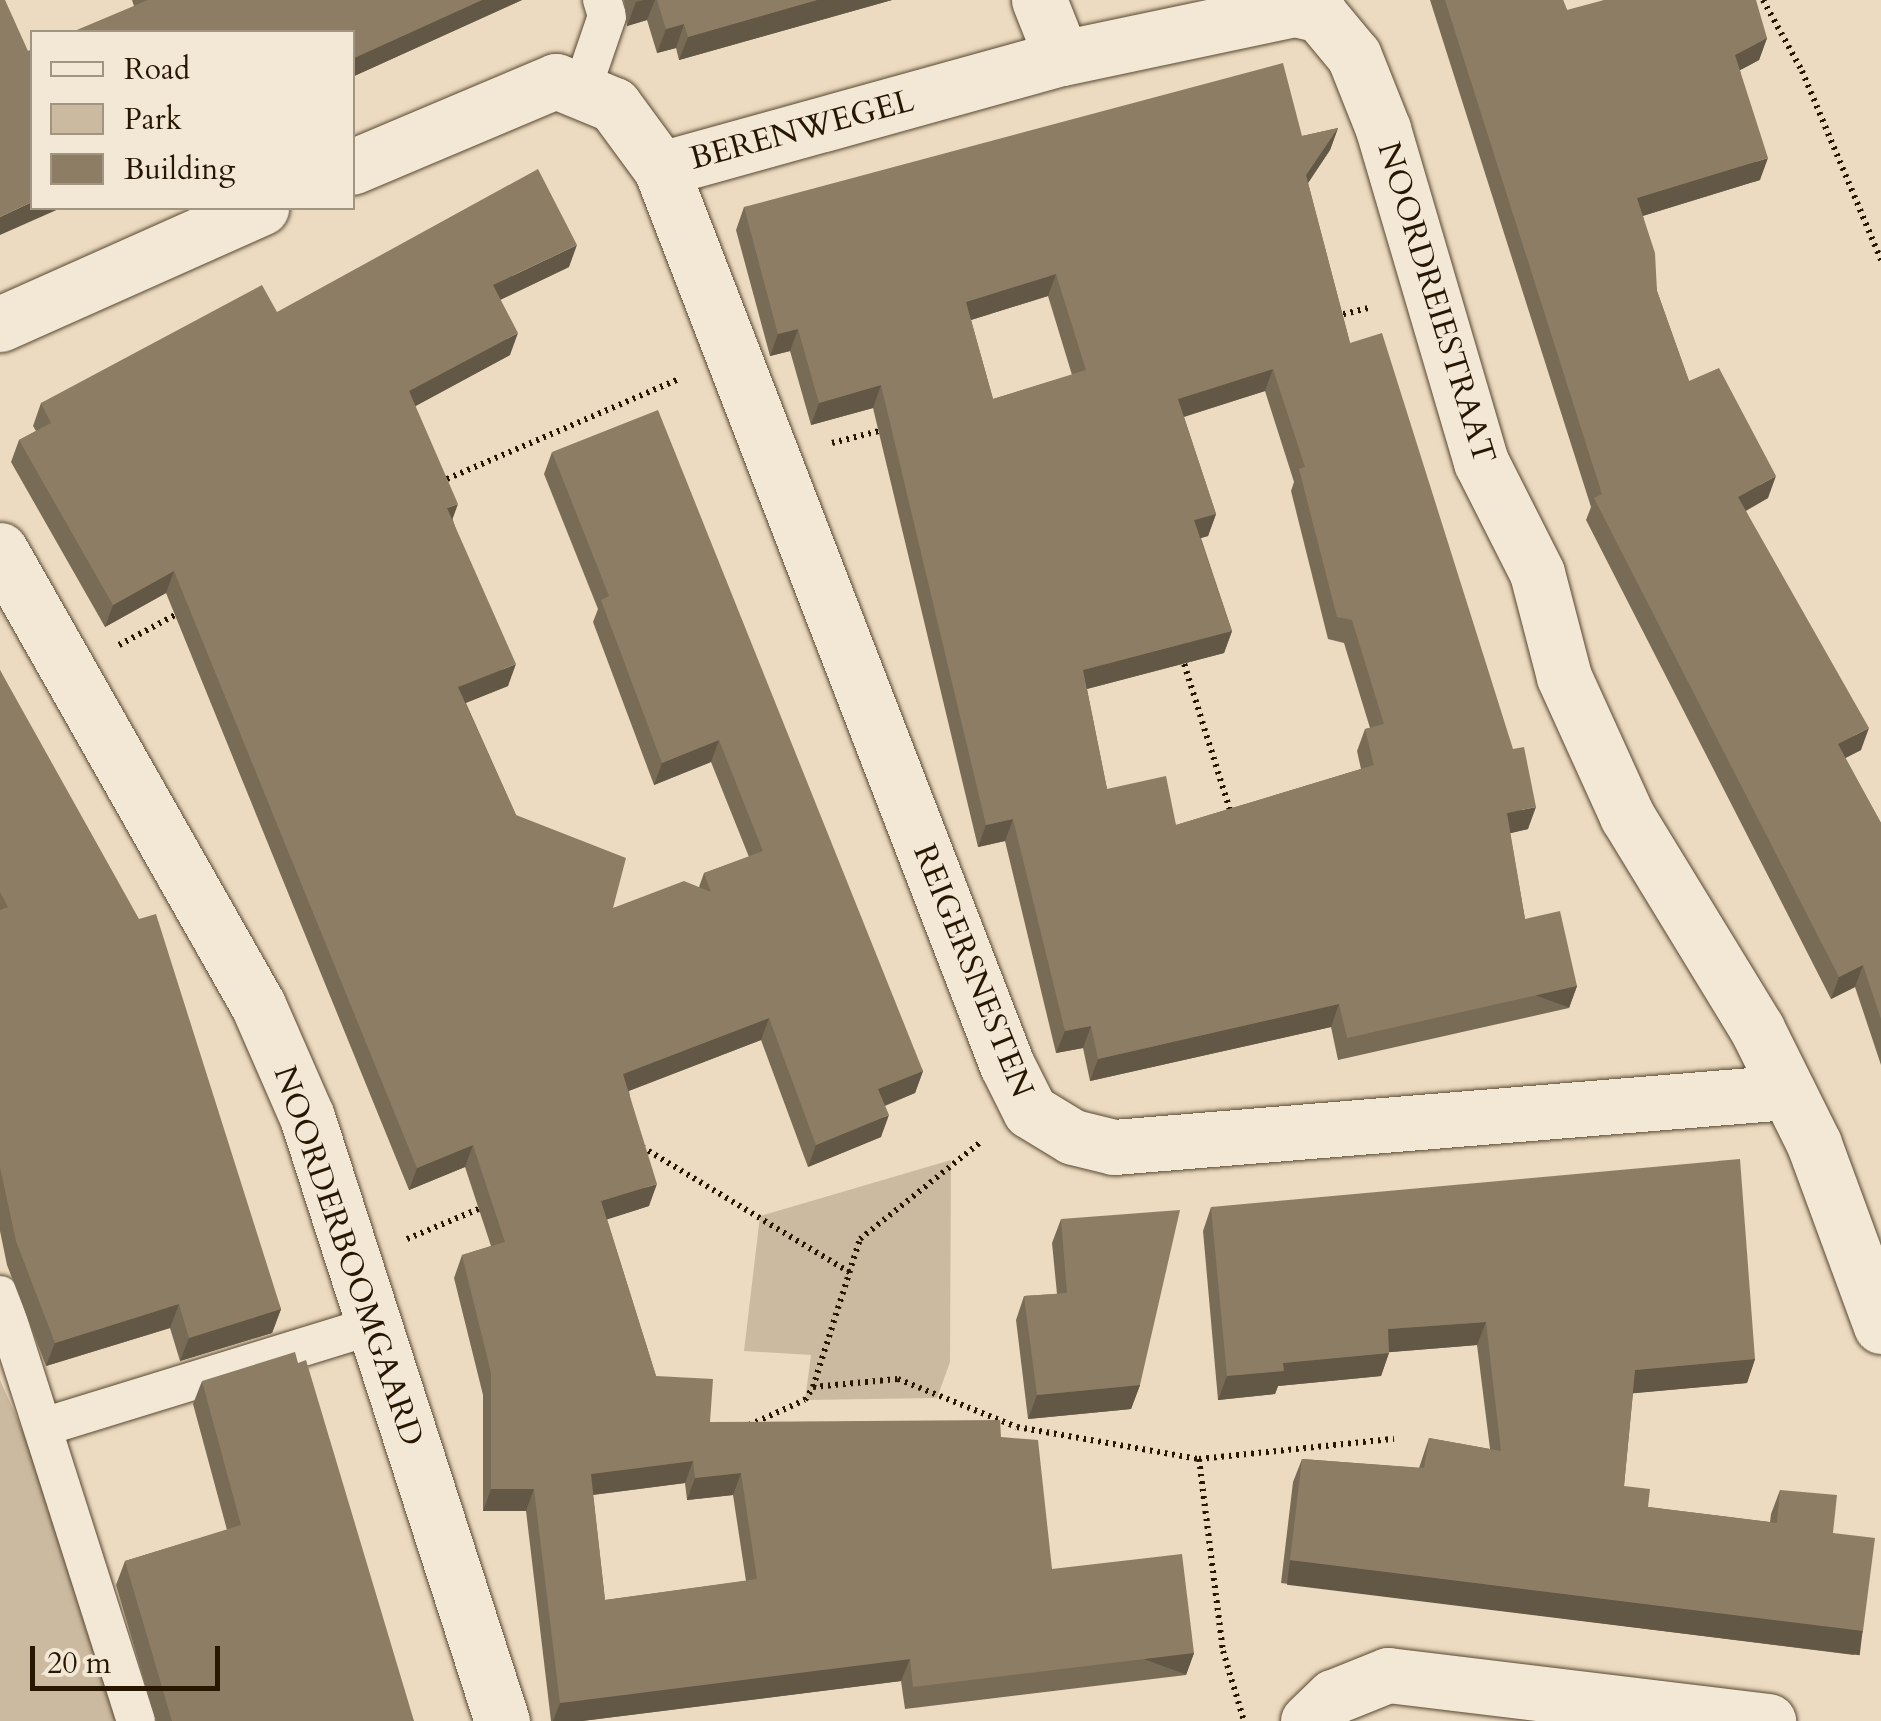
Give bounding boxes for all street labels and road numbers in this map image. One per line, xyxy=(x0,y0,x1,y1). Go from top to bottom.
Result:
street label: BERENWEGEL xyxy=(686,82,918,178)
street label: NOORDREIESTRAAT xyxy=(1369,138,1503,468)
street label: REIGERSNESTEN xyxy=(905,839,1041,1103)
street label: NOORDERBOOMGAARD xyxy=(265,1061,431,1451)

